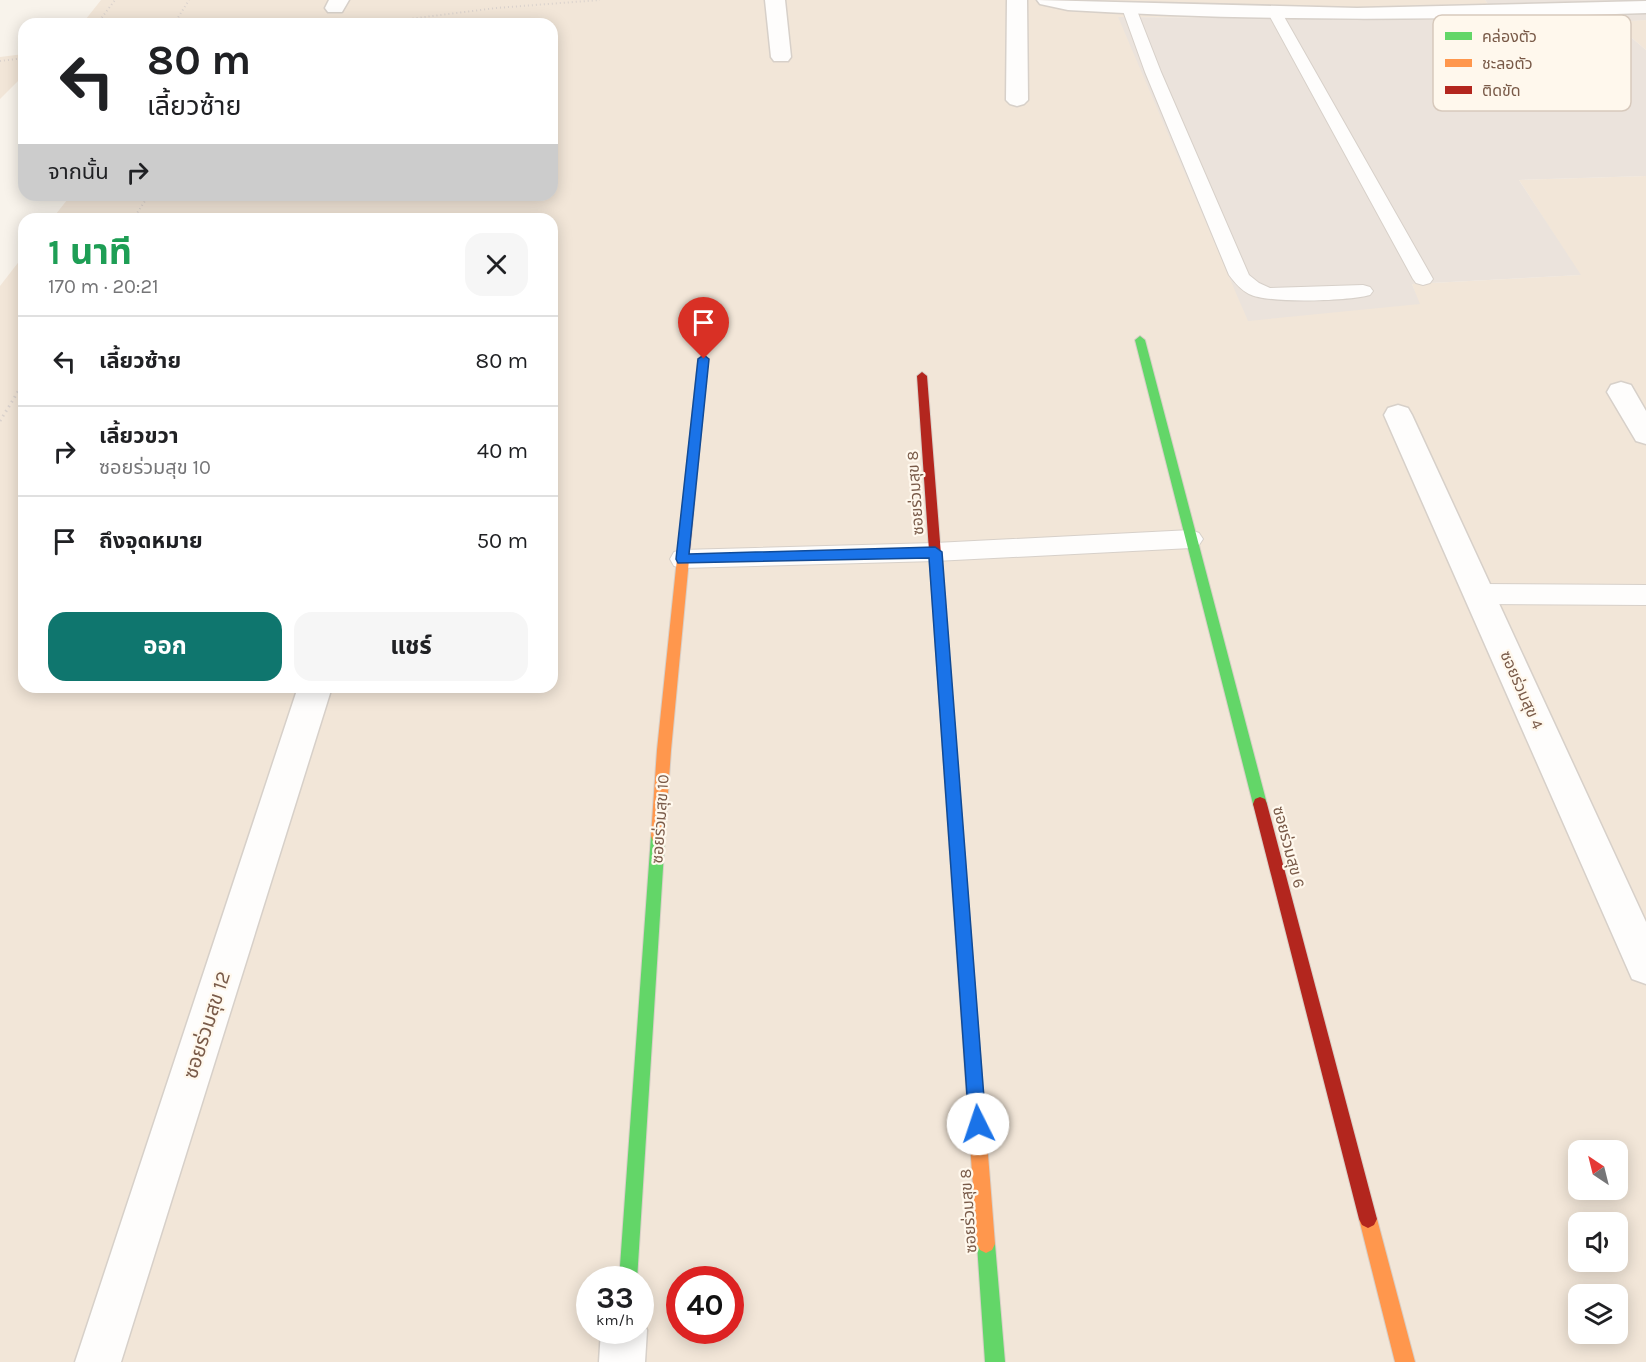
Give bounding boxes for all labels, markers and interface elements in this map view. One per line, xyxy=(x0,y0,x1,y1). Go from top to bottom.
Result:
legend xyxy=(1433,15,1631,111)
text: คล่องตัว xyxy=(1482,27,1537,46)
text: 80 m xyxy=(147,35,251,85)
icon: left xyxy=(48,42,126,120)
text: ชะลอตัว xyxy=(1482,54,1533,73)
text: ติดขัด xyxy=(1482,81,1521,100)
text: เลี้ยวซ้าย xyxy=(147,90,241,122)
icon: right xyxy=(121,156,154,189)
text: จากนั้น xyxy=(48,159,109,185)
text: 1 นาที xyxy=(48,231,132,273)
button: close xyxy=(465,233,528,296)
text: 170 m · 20:21 xyxy=(48,275,159,298)
pin xyxy=(678,297,729,359)
icon: arrive xyxy=(687,306,720,339)
icon: left xyxy=(48,345,81,378)
text: เลี้ยวซ้าย xyxy=(99,348,181,374)
text: 80 m xyxy=(476,348,528,374)
text: เลี้ยวขวา xyxy=(99,423,179,449)
icon: right xyxy=(48,435,81,468)
text: 40 m xyxy=(477,438,528,464)
street label: ซอยร่วมสุข 8 xyxy=(903,450,927,536)
text: ซอยร่วมสุข 10 xyxy=(99,456,211,479)
icon: arrive xyxy=(48,525,81,558)
text: ถึงจุดหมาย xyxy=(99,528,203,554)
text: 50 m xyxy=(477,528,528,554)
button: ออก xyxy=(48,612,282,681)
button: แชร์ xyxy=(294,612,528,681)
street label: ซอยร่วมสุข 4 xyxy=(1496,648,1548,732)
street label: ซอยร่วมสุข 10 xyxy=(647,774,673,864)
street label: ซอยร่วมสุข 6 xyxy=(1269,804,1309,890)
street label: ซอยร่วมสุข 12 xyxy=(179,968,235,1082)
position arrow xyxy=(946,1092,1010,1156)
north arrow xyxy=(1568,1140,1628,1200)
map controls xyxy=(1568,1140,1628,1344)
street label: ซอยร่วมสุข 8 xyxy=(956,1168,980,1254)
button: sound xyxy=(1568,1212,1628,1272)
speed limit sign: 40 xyxy=(666,1266,744,1344)
text: 33 xyxy=(596,1280,634,1316)
button: layers xyxy=(1568,1284,1628,1344)
text: km/h xyxy=(596,1311,634,1329)

